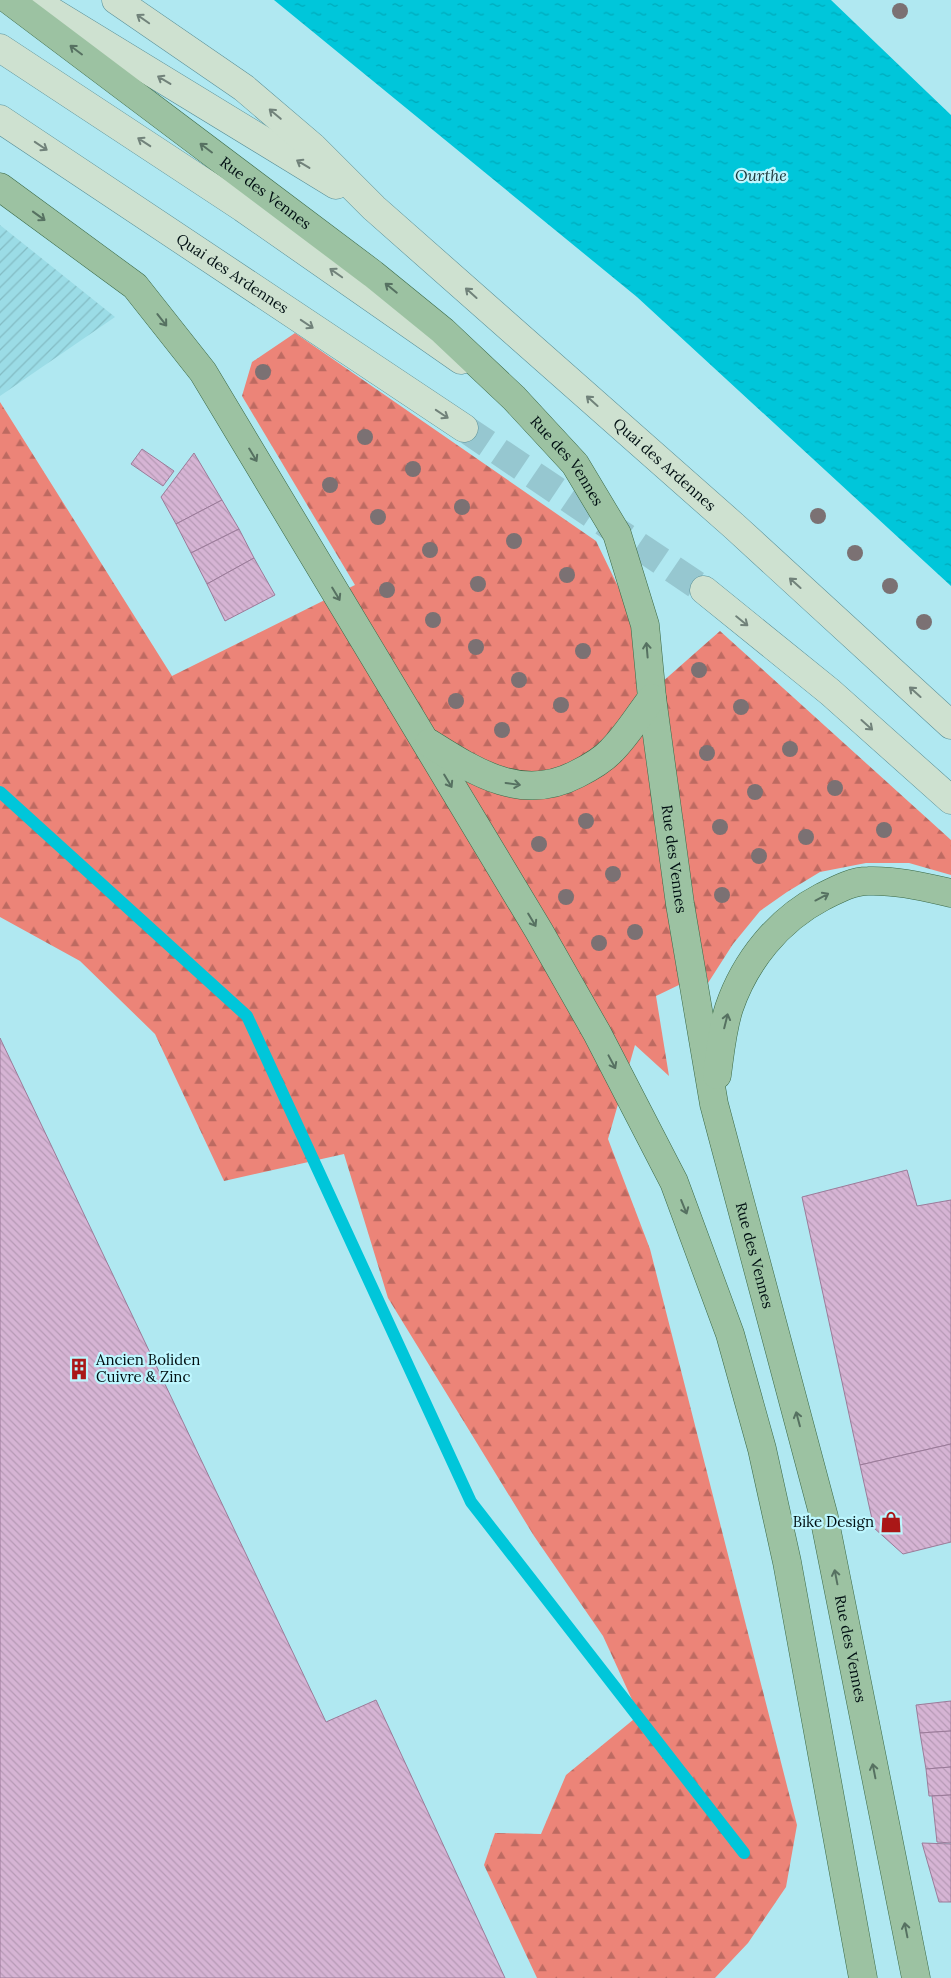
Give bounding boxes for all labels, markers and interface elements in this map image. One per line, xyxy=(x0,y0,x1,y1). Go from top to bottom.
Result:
one-way arrow xyxy=(137,14,151,24)
one-way arrow xyxy=(69,45,83,55)
one-way arrow xyxy=(157,74,171,84)
one-way arrow xyxy=(268,109,281,120)
one-way arrow xyxy=(137,137,151,147)
one-way arrow xyxy=(33,141,47,151)
one-way arrow xyxy=(200,142,213,153)
street label: Rue des Vennes xyxy=(216,152,315,233)
one-way arrow xyxy=(296,159,310,169)
water label: Ourthe xyxy=(735,165,787,185)
one-way arrow xyxy=(32,210,45,221)
street label: Quai des Ardennes xyxy=(173,229,292,317)
one-way arrow xyxy=(329,268,343,278)
one-way arrow xyxy=(385,283,398,294)
one-way arrow xyxy=(464,287,477,299)
one-way arrow xyxy=(156,314,167,327)
one-way arrow xyxy=(300,318,314,329)
one-way arrow xyxy=(586,395,599,407)
one-way arrow xyxy=(435,408,449,419)
street label: Rue des Vennes xyxy=(526,412,608,509)
street label: Quai des Ardennes xyxy=(609,414,720,515)
one-way arrow xyxy=(248,447,258,461)
one-way arrow xyxy=(789,577,802,588)
one-way arrow xyxy=(332,587,342,601)
one-way arrow xyxy=(735,616,748,627)
one-way arrow xyxy=(642,642,652,658)
one-way arrow xyxy=(909,686,921,698)
one-way arrow xyxy=(861,719,874,731)
one-way arrow xyxy=(444,773,454,787)
one-way arrow xyxy=(505,779,521,789)
street label: Rue des Vennes xyxy=(658,804,691,915)
one-way arrow xyxy=(814,892,829,901)
one-way arrow xyxy=(528,913,538,927)
one-way arrow xyxy=(722,1014,731,1030)
one-way arrow xyxy=(607,1054,617,1069)
one-way arrow xyxy=(680,1199,689,1215)
street label: Rue des Vennes xyxy=(732,1200,778,1311)
place label: Ancien Boliden Cuivre & Zinc xyxy=(95,1350,200,1386)
building icon: Ancien Boliden Cuivre & Zinc xyxy=(66,1356,92,1382)
one-way arrow xyxy=(793,1412,802,1428)
shop icon: Bike Design xyxy=(878,1509,904,1535)
place label: Bike Design xyxy=(793,1512,874,1531)
one-way arrow xyxy=(831,1569,841,1585)
street label: Rue des Vennes xyxy=(831,1593,871,1704)
one-way arrow xyxy=(869,1763,878,1779)
one-way arrow xyxy=(901,1923,910,1939)

